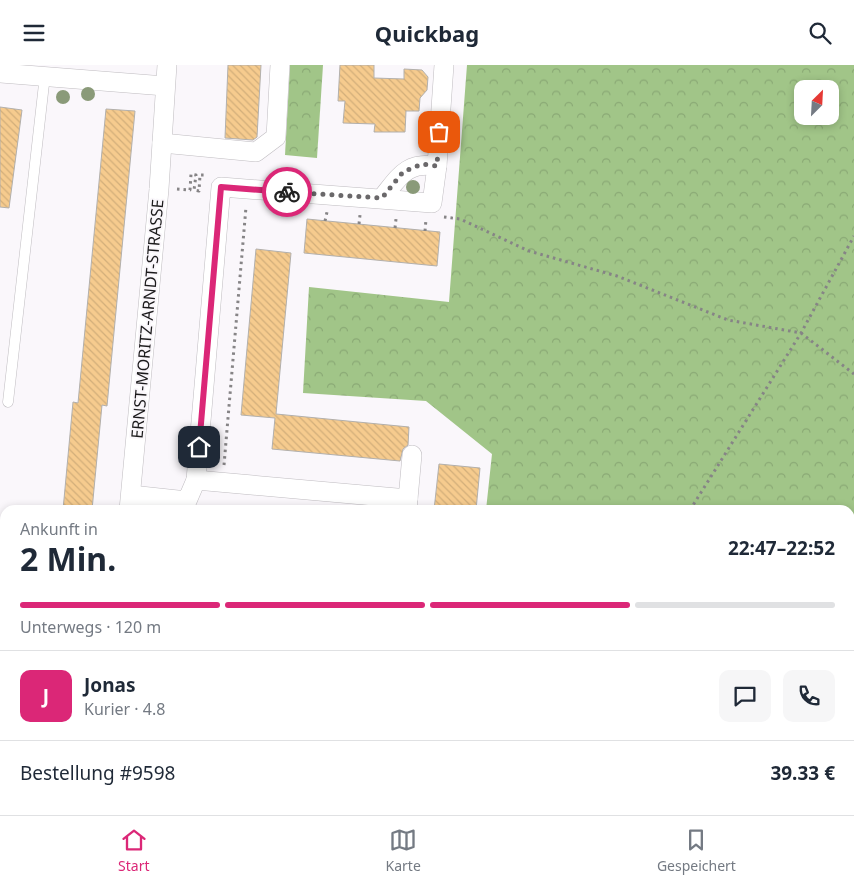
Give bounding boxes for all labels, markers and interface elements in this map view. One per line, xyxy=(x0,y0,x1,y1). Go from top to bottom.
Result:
text: Quickbag xyxy=(375,18,479,48)
icon: menu xyxy=(20,19,48,47)
icon: search xyxy=(806,19,834,47)
north arrow xyxy=(794,80,839,125)
map controls xyxy=(794,80,839,125)
pin xyxy=(418,111,460,153)
icon: bag xyxy=(425,118,453,146)
courier xyxy=(262,167,312,217)
icon: bike xyxy=(273,178,301,206)
street label: ERNST-MORITZ-ARNDT-STRASSE xyxy=(126,198,168,440)
pin xyxy=(178,426,220,468)
icon: home xyxy=(185,433,213,461)
text: Ankunft in xyxy=(20,518,98,540)
text: 22:47–22:52 xyxy=(728,535,835,561)
text: 2 Min. xyxy=(20,537,116,580)
text: Unterwegs · 120 m xyxy=(20,616,161,638)
button: chat xyxy=(719,670,771,722)
button: phone xyxy=(783,670,835,722)
text: Jonas xyxy=(84,672,135,698)
text: J xyxy=(43,683,49,709)
text: Kurier · 4.8 xyxy=(84,698,165,720)
text: Bestellung #9598 xyxy=(20,760,175,786)
text: 39.33 € xyxy=(770,760,835,786)
tab: Start xyxy=(118,826,149,875)
tab: Karte xyxy=(386,826,421,875)
tab: Gespeichert xyxy=(657,826,736,875)

